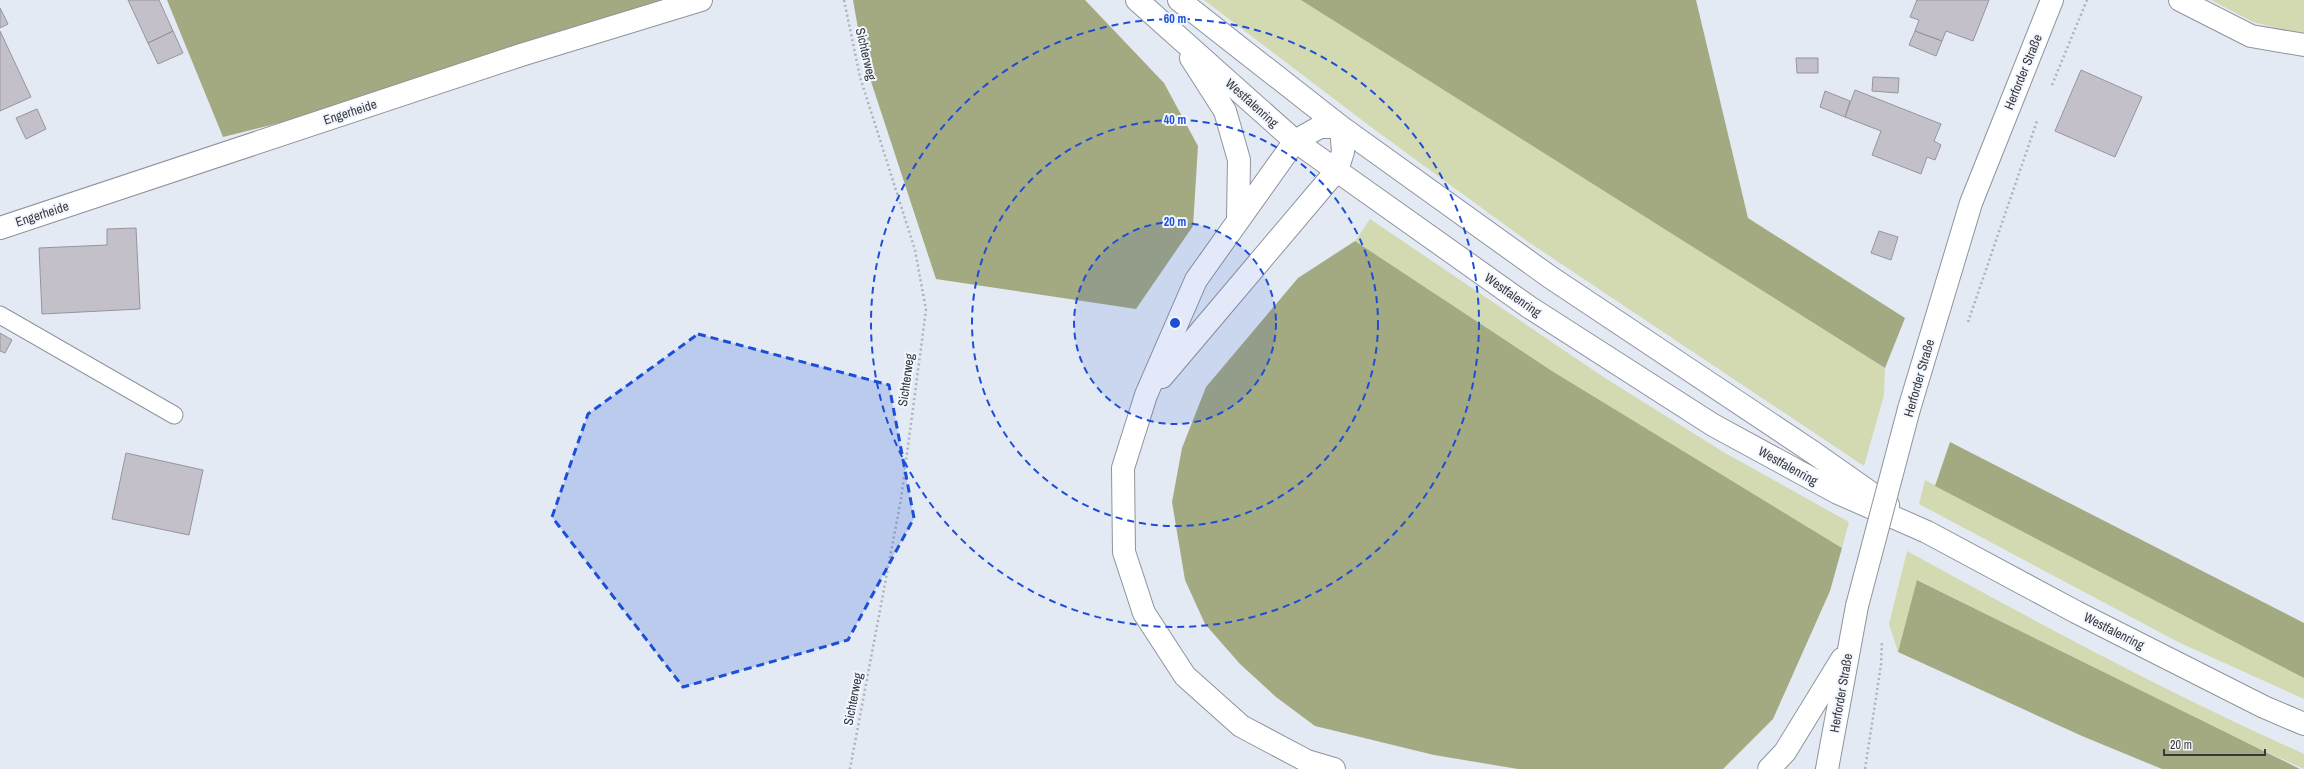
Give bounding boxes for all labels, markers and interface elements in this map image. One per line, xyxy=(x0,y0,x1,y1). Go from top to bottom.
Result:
text: 60 m xyxy=(1164,11,1186,27)
street label: Sichterweg xyxy=(852,26,880,82)
street label: Herforder Straße xyxy=(2000,32,2046,112)
street label: Westfalenring xyxy=(1222,75,1282,131)
street label: Engerheide xyxy=(321,95,379,129)
text: 40 m xyxy=(1164,112,1186,128)
street label: Engerheide xyxy=(13,197,71,231)
text: 20 m xyxy=(1164,214,1186,230)
street label: Westfalenring xyxy=(1481,269,1545,321)
centre of rings xyxy=(1168,316,1182,330)
street label: Herforder Straße xyxy=(1900,337,1938,419)
street label: Sichterweg xyxy=(894,352,918,408)
street label: Westfalenring xyxy=(1755,443,1821,489)
street label: Westfalenring xyxy=(2081,609,2147,653)
street label: Herforder Straße xyxy=(1826,652,1856,734)
street label: Sichterweg xyxy=(840,671,866,727)
scale bar xyxy=(2164,731,2265,757)
text: 20 m xyxy=(2170,737,2192,753)

